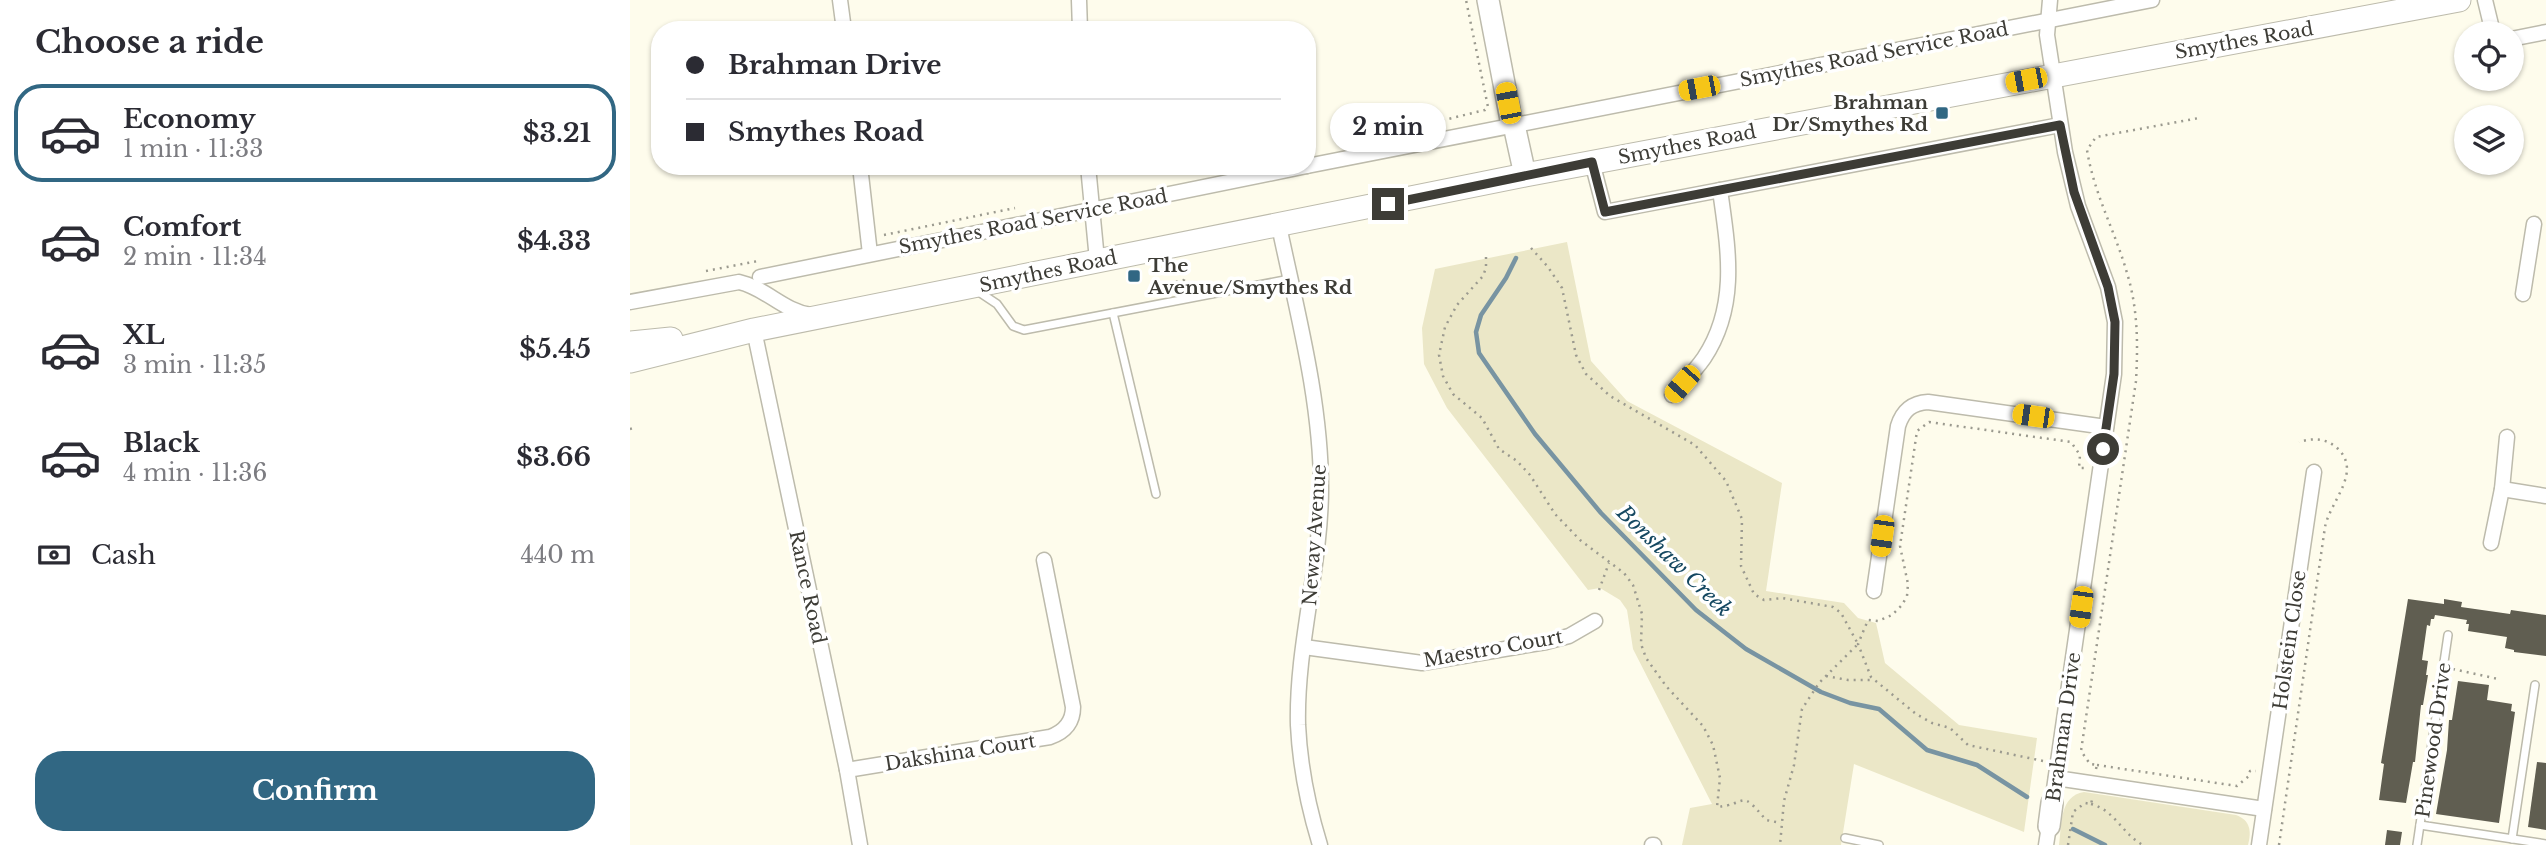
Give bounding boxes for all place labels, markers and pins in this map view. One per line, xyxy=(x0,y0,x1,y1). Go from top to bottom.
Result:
place label: Brahman Dr/Smythes Rd xyxy=(1772,91,1928,136)
marker: Brahman Dr/Smythes Rd xyxy=(1934,105,1950,121)
place label: The Avenue/Smythes Rd xyxy=(1147,254,1352,299)
marker: The Avenue/Smythes Rd xyxy=(1126,268,1142,284)

